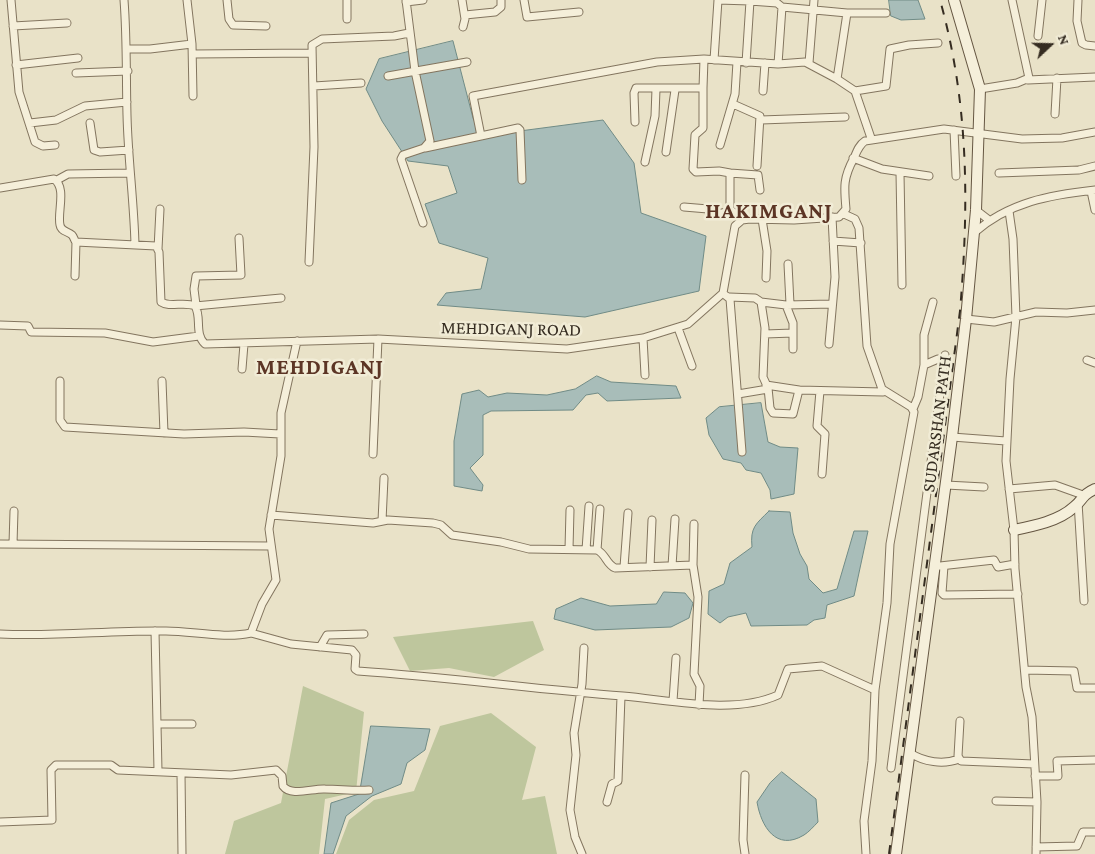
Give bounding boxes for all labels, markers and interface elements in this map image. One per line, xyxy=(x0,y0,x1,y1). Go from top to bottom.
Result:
north arrow xyxy=(1025,20,1075,70)
text: N xyxy=(1055,32,1073,47)
district label: HAKIMGANJ xyxy=(704,198,834,224)
street label: MEHDIGANJ ROAD xyxy=(441,317,581,341)
district label: MEHDIGANJ xyxy=(255,354,385,380)
street label: SUDARSHAN PATH xyxy=(918,355,956,493)

